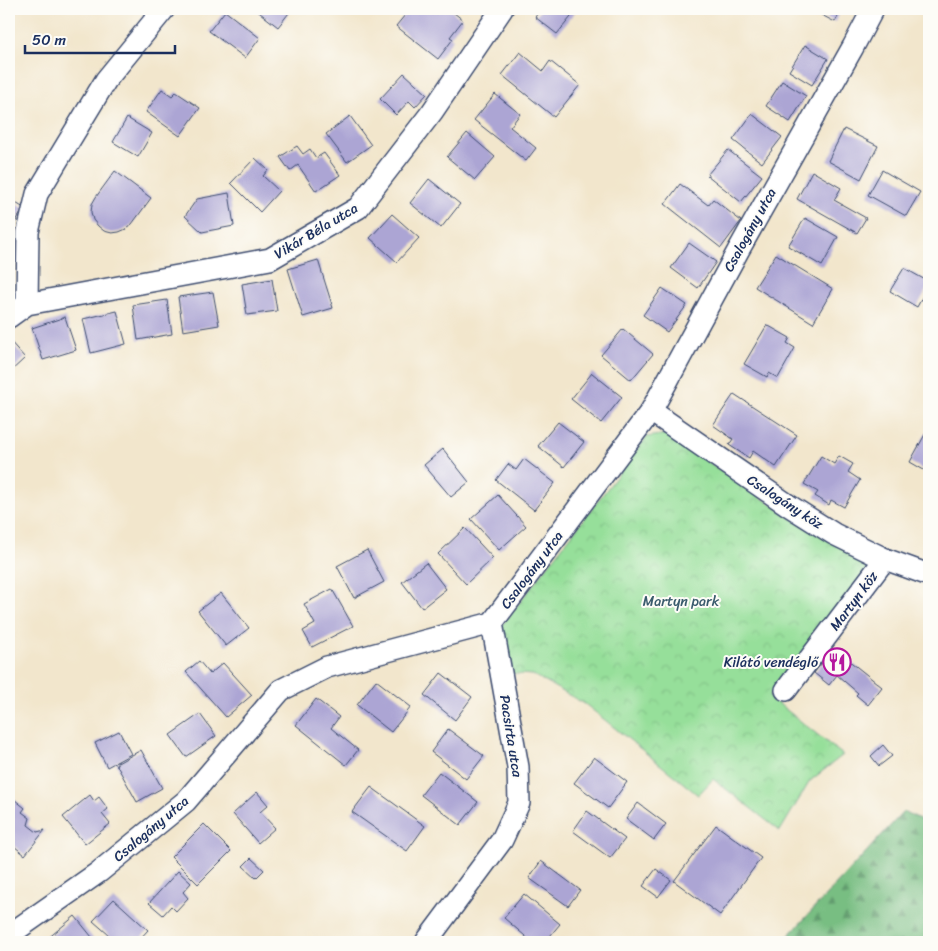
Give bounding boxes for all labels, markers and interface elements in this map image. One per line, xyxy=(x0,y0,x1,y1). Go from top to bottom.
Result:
scale bar xyxy=(25,22,175,54)
text: 50 m xyxy=(32,27,67,53)
street label: Csalogány utca xyxy=(717,183,783,277)
street label: Vikár Béla utca xyxy=(269,196,363,266)
street label: Csalogány köz xyxy=(742,468,829,536)
street label: Csalogány utca xyxy=(494,525,570,615)
street label: Martyn köz xyxy=(823,565,885,636)
park label: Martyn park xyxy=(643,589,720,614)
restaurant icon: Kilátó vendéglő xyxy=(822,647,852,677)
place label: Kilátó vendéglő xyxy=(724,650,819,675)
street label: Pacsirta utca xyxy=(492,693,530,780)
street label: Csalogány utca xyxy=(107,790,195,868)

